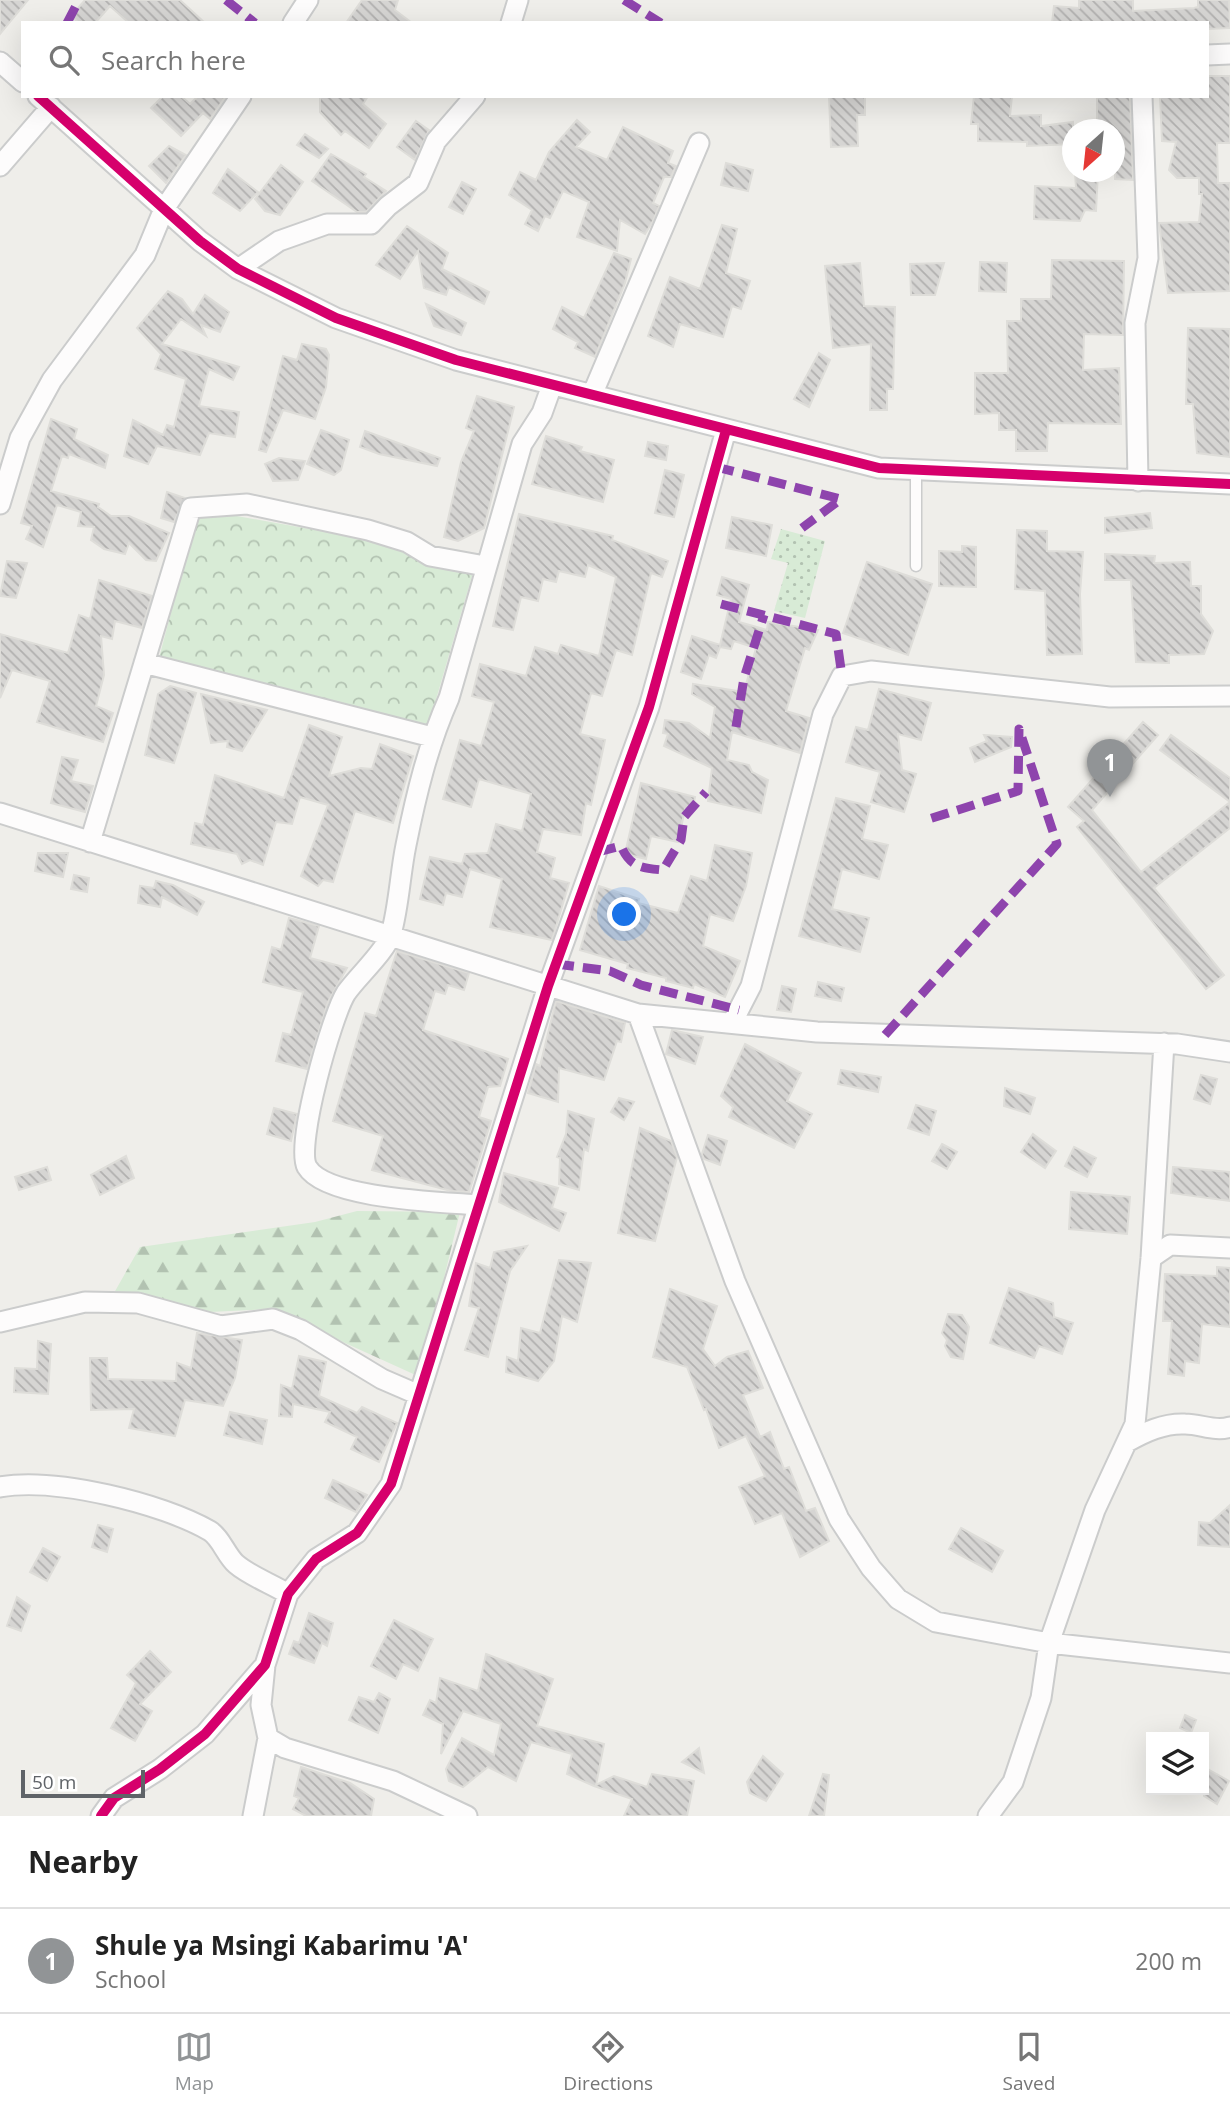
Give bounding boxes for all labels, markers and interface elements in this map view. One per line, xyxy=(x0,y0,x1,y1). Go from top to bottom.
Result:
search box xyxy=(21,21,1209,98)
icon: search xyxy=(45,41,83,79)
text: Search here xyxy=(101,42,246,78)
north arrow xyxy=(1062,119,1125,182)
pin: 1 xyxy=(1087,739,1133,797)
your location xyxy=(607,897,641,931)
map controls xyxy=(1146,1732,1209,1795)
button: layers xyxy=(1146,1732,1209,1795)
scale bar xyxy=(21,1767,145,1799)
text: 50 m xyxy=(32,1769,76,1795)
text: Nearby xyxy=(28,1841,138,1882)
text: Shule ya Msingi Kabarimu 'A' xyxy=(95,1927,469,1963)
text: 1 xyxy=(44,1945,58,1977)
text: 200 m xyxy=(1135,1945,1202,1977)
text: School xyxy=(95,1963,166,1995)
tab: Map xyxy=(175,2028,214,2096)
tab: Directions xyxy=(563,2028,653,2096)
tab: Saved xyxy=(1003,2028,1055,2096)

